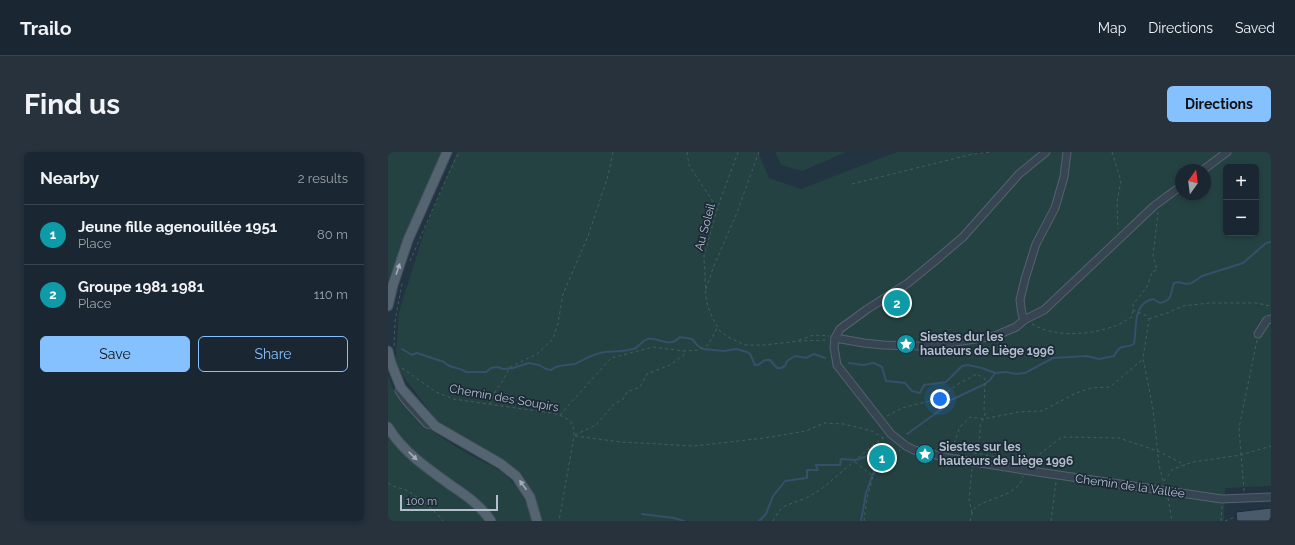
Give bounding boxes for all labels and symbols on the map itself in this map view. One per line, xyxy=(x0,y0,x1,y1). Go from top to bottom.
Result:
north arrow xyxy=(1175,164,1211,200)
street label: Au Soleil xyxy=(692,201,718,252)
one-way arrow xyxy=(395,262,401,274)
pin: 2 xyxy=(884,288,910,318)
place label: Siestes dur les hauteurs de Liège 1996 xyxy=(920,330,1054,358)
place icon: Siestes dur les hauteurs de Liège 1996 xyxy=(895,333,917,355)
street label: Chemin des Soupirs xyxy=(448,381,560,415)
your location xyxy=(930,389,950,409)
place label: Siestes sur les hauteurs de Liège 1996 xyxy=(939,440,1073,468)
pin: 1 xyxy=(869,443,895,473)
place icon: Siestes sur les hauteurs de Liège 1996 xyxy=(914,443,936,465)
one-way arrow xyxy=(408,452,418,461)
street label: Chemin de la Vallée xyxy=(1074,471,1186,501)
one-way arrow xyxy=(519,480,527,490)
scale bar xyxy=(400,493,498,512)

